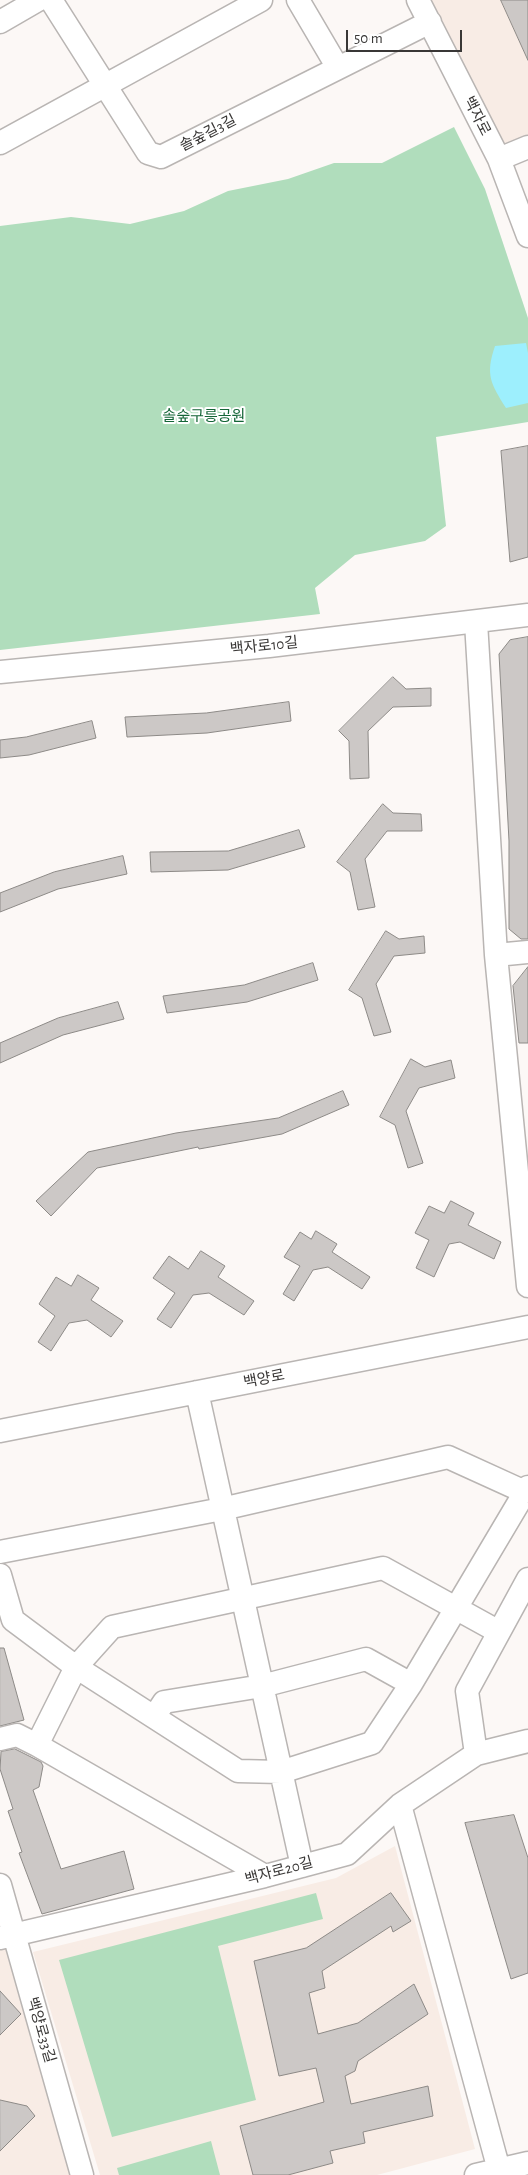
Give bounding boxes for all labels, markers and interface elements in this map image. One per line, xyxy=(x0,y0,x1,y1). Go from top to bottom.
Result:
scale bar xyxy=(348,20,464,52)
text: 50 m xyxy=(354,31,383,46)
street label: 백자로 xyxy=(460,93,494,139)
street label: 솔숲길3길 xyxy=(177,111,239,155)
park label: 솔숲구릉공원 xyxy=(163,407,245,425)
street label: 백자로10길 xyxy=(229,633,299,659)
street label: 백양로 xyxy=(242,1366,286,1392)
street label: 백자로20길 xyxy=(243,1853,315,1889)
street label: 백양로33길 xyxy=(23,1995,59,2065)

